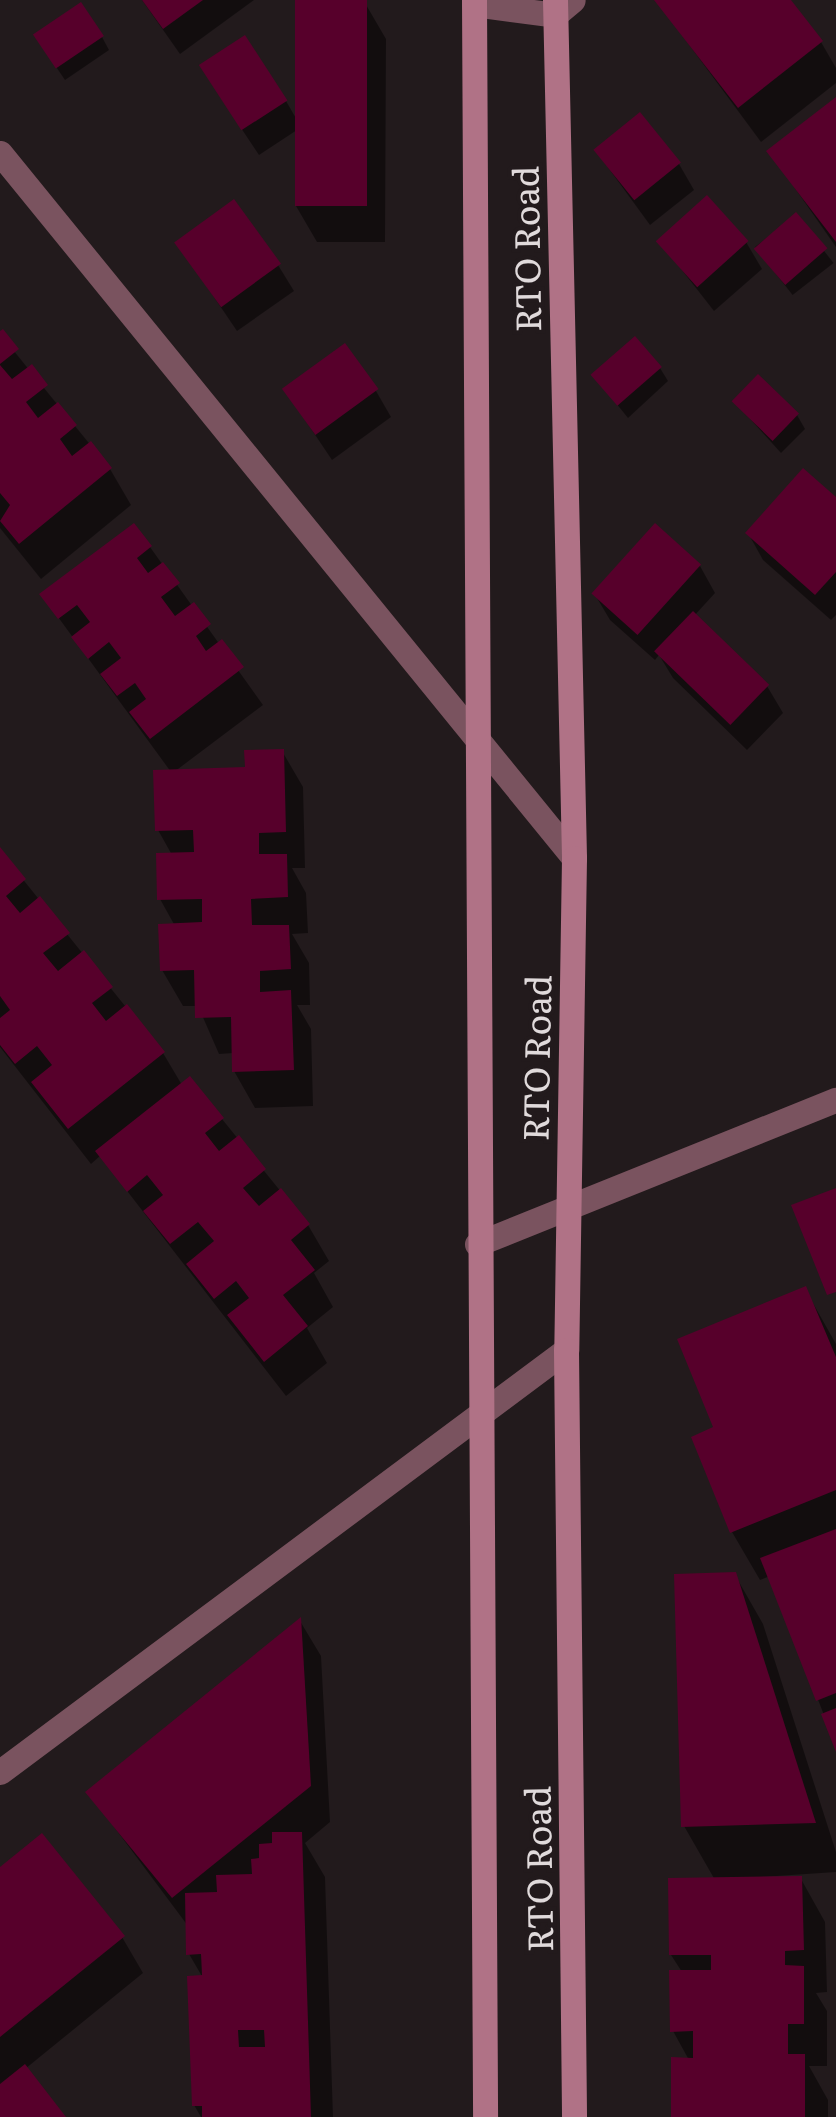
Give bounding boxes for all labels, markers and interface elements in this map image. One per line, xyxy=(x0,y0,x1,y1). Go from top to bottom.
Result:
street label: RTO Road xyxy=(503,165,547,333)
street label: RTO Road xyxy=(513,974,557,1142)
street label: RTO Road xyxy=(515,1785,559,1953)

